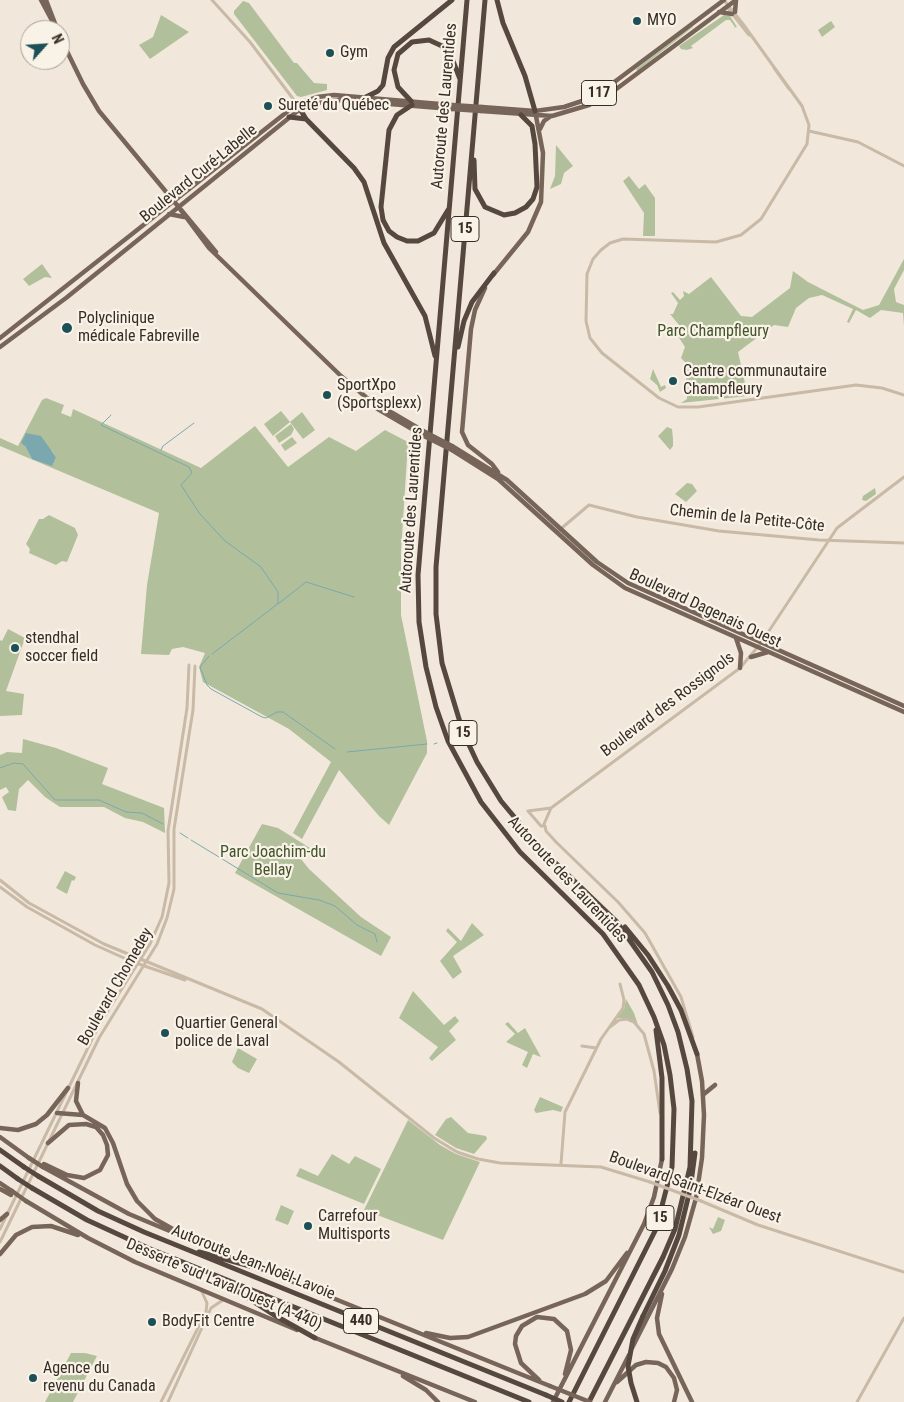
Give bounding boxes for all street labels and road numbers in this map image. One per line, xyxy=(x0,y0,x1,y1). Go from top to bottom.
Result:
street label: Autoroute des Laurentides xyxy=(428,22,462,190)
road number: 117 xyxy=(582,80,616,106)
street label: Boulevard Curé-Labelle xyxy=(137,121,261,227)
road number: 15 xyxy=(451,216,479,242)
street label: Autoroute des Laurentides xyxy=(397,426,427,594)
street label: Chemin de la Petite-Côte xyxy=(669,501,825,537)
street label: Boulevard Dagenais Ouest xyxy=(626,565,784,653)
street label: Boulevard des Rossignols xyxy=(597,649,739,761)
road number: 15 xyxy=(449,720,477,746)
street label: Autoroute des Laurentides xyxy=(503,813,631,947)
street label: Boulevard Chomedey xyxy=(75,925,157,1049)
street label: Boulevard Saint-Elzéar Ouest xyxy=(606,1148,784,1228)
road number: 15 xyxy=(646,1206,674,1230)
street label: Autoroute Jean-Noël-Lavoie xyxy=(168,1221,338,1305)
street label: Desserte sud Laval Ouest (A-440) xyxy=(123,1235,325,1335)
road number: 440 xyxy=(344,1308,378,1334)

